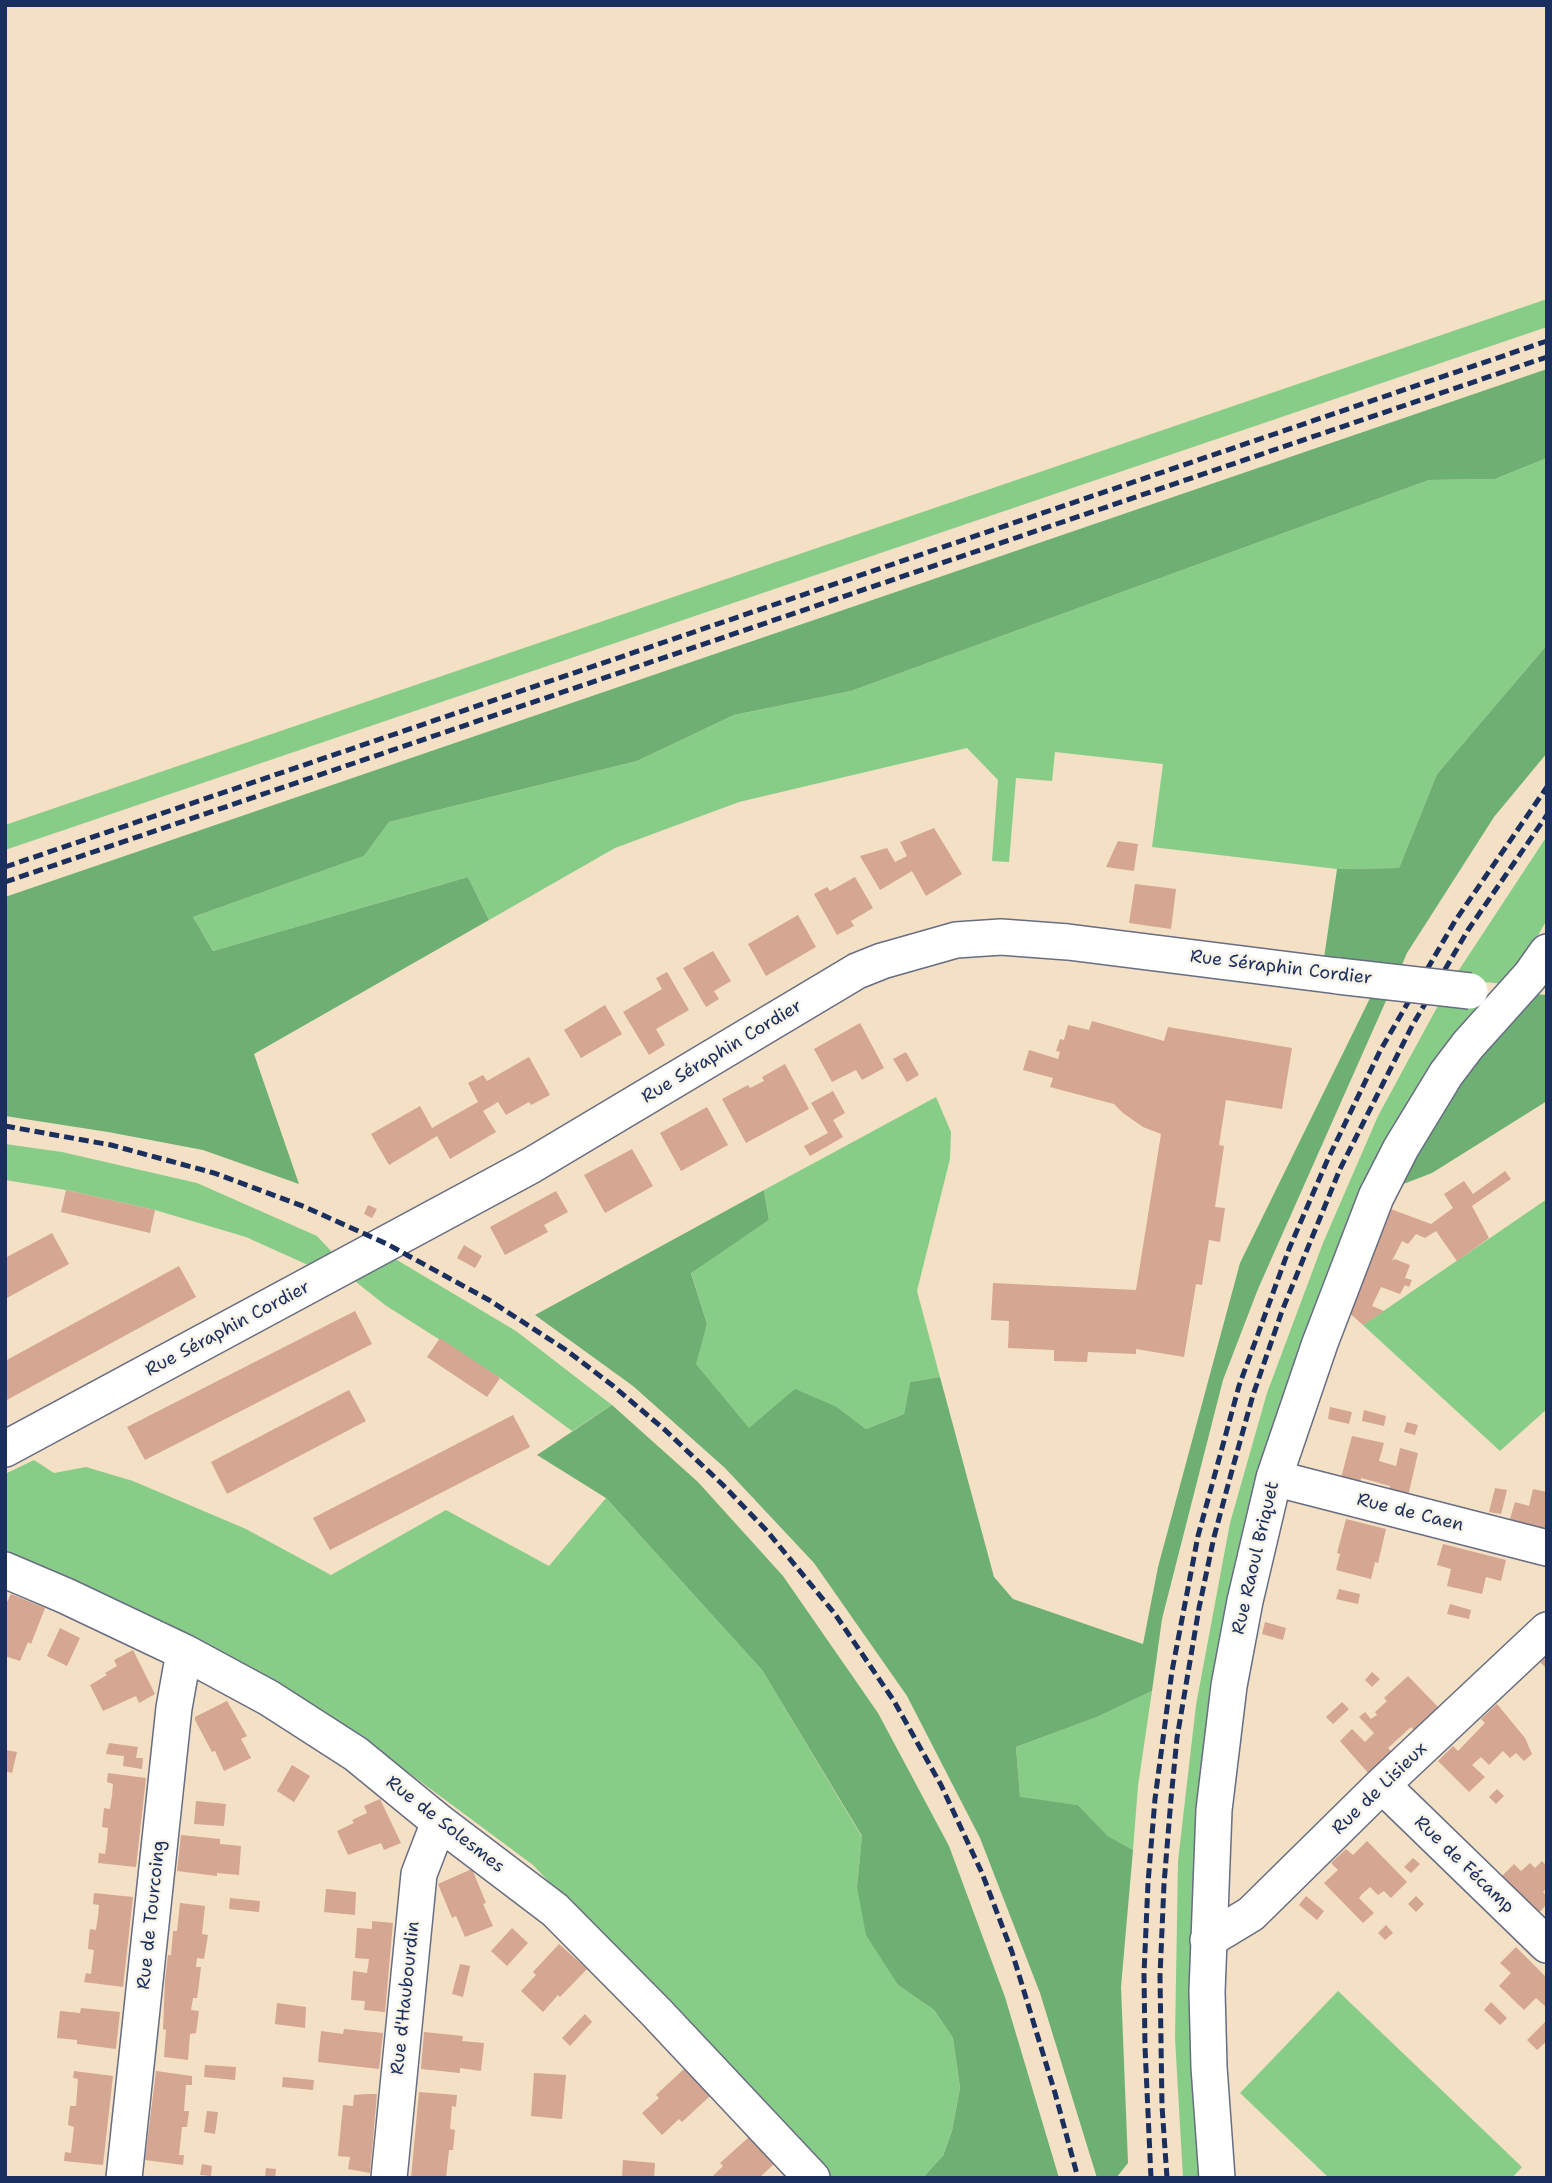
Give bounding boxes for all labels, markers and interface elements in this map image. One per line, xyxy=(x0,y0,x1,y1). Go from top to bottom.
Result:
street label: Rue Séraphin Cordier xyxy=(1189,946,1373,990)
street label: Rue Séraphin Cordier xyxy=(638,996,806,1108)
street label: Rue Séraphin Cordier xyxy=(142,1276,314,1382)
street label: Rue Raoul Briquet xyxy=(1228,1479,1284,1637)
street label: Rue de Caen xyxy=(1354,1489,1466,1537)
street label: Rue de Lisieux xyxy=(1328,1738,1432,1840)
street label: Rue de Solesmes xyxy=(381,1772,509,1878)
street label: Rue de Fécamp xyxy=(1409,1812,1519,1918)
street label: Rue de Tourcoing xyxy=(133,1839,171,1991)
street label: Rue d'Haubourdin xyxy=(387,1920,425,2076)

